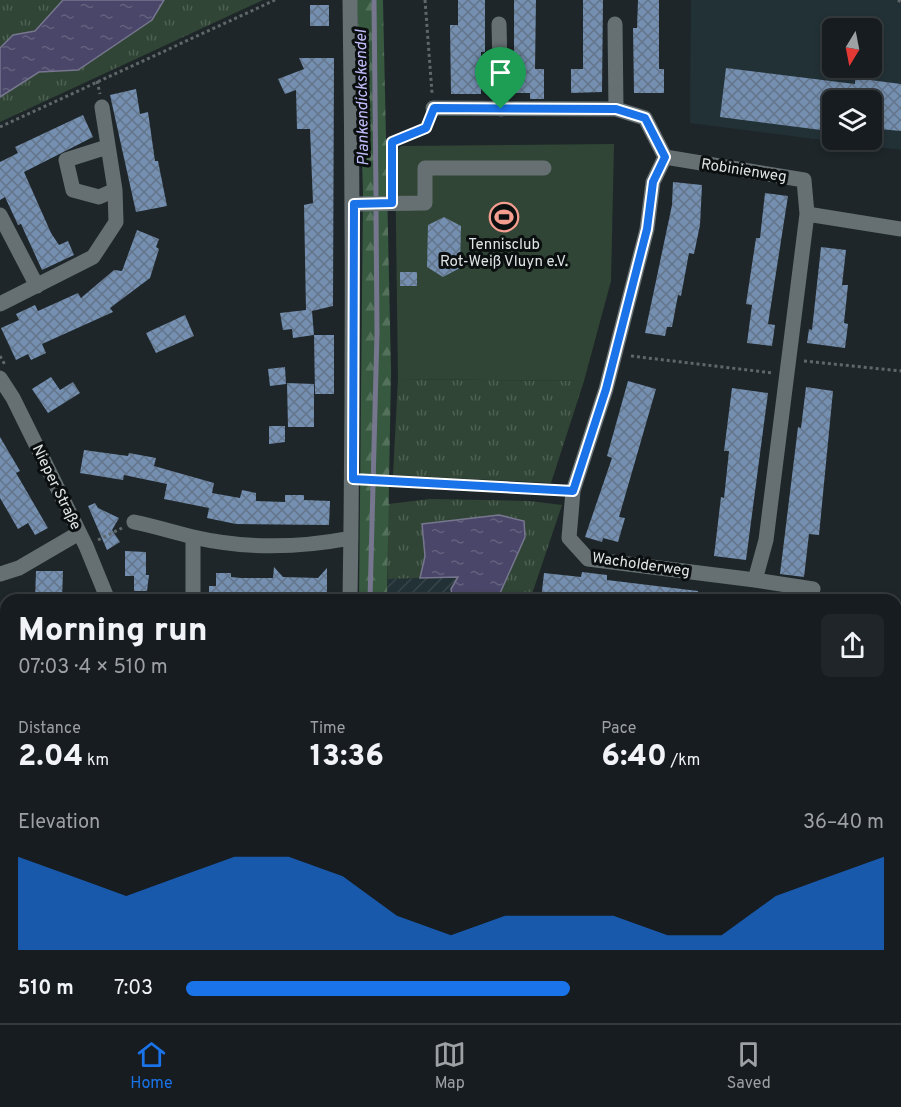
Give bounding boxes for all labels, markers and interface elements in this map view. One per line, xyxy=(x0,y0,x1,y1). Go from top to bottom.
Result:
north arrow xyxy=(822,18,882,78)
map controls xyxy=(822,18,882,150)
water label: Plankendickskendel xyxy=(352,29,374,166)
pin xyxy=(475,47,526,109)
icon: arrive xyxy=(484,56,517,89)
button: layers xyxy=(822,90,882,150)
street label: Robinienweg xyxy=(700,155,788,188)
sports icon: Tennisclub Rot-Weiß Vluyn e.V. xyxy=(488,201,520,233)
place label: Tennisclub Rot-Weiß Vluyn e.V. xyxy=(440,236,568,272)
street label: Nieper Straße xyxy=(27,442,84,533)
street label: Wacholderweg xyxy=(591,549,691,582)
text: Morning run xyxy=(18,611,208,653)
button: share xyxy=(821,614,884,677)
text: 07:03 · 4 × 510 m xyxy=(18,655,168,681)
text: Distance xyxy=(18,719,81,739)
text: Time xyxy=(310,719,345,739)
text: Pace xyxy=(601,719,636,739)
text: 2.04 xyxy=(18,739,83,776)
text: 13:36 xyxy=(310,739,384,776)
text: 6:40 xyxy=(601,739,667,776)
text: km xyxy=(83,751,109,771)
text: /km xyxy=(667,751,700,771)
text: Elevation xyxy=(18,810,100,836)
text: 36–40 m xyxy=(803,810,884,836)
text: 510 m xyxy=(18,976,74,1002)
text: 7:03 xyxy=(114,976,153,1002)
tab: Home xyxy=(130,1038,173,1094)
tab: Map xyxy=(433,1038,466,1094)
tab: Saved xyxy=(727,1038,771,1094)

